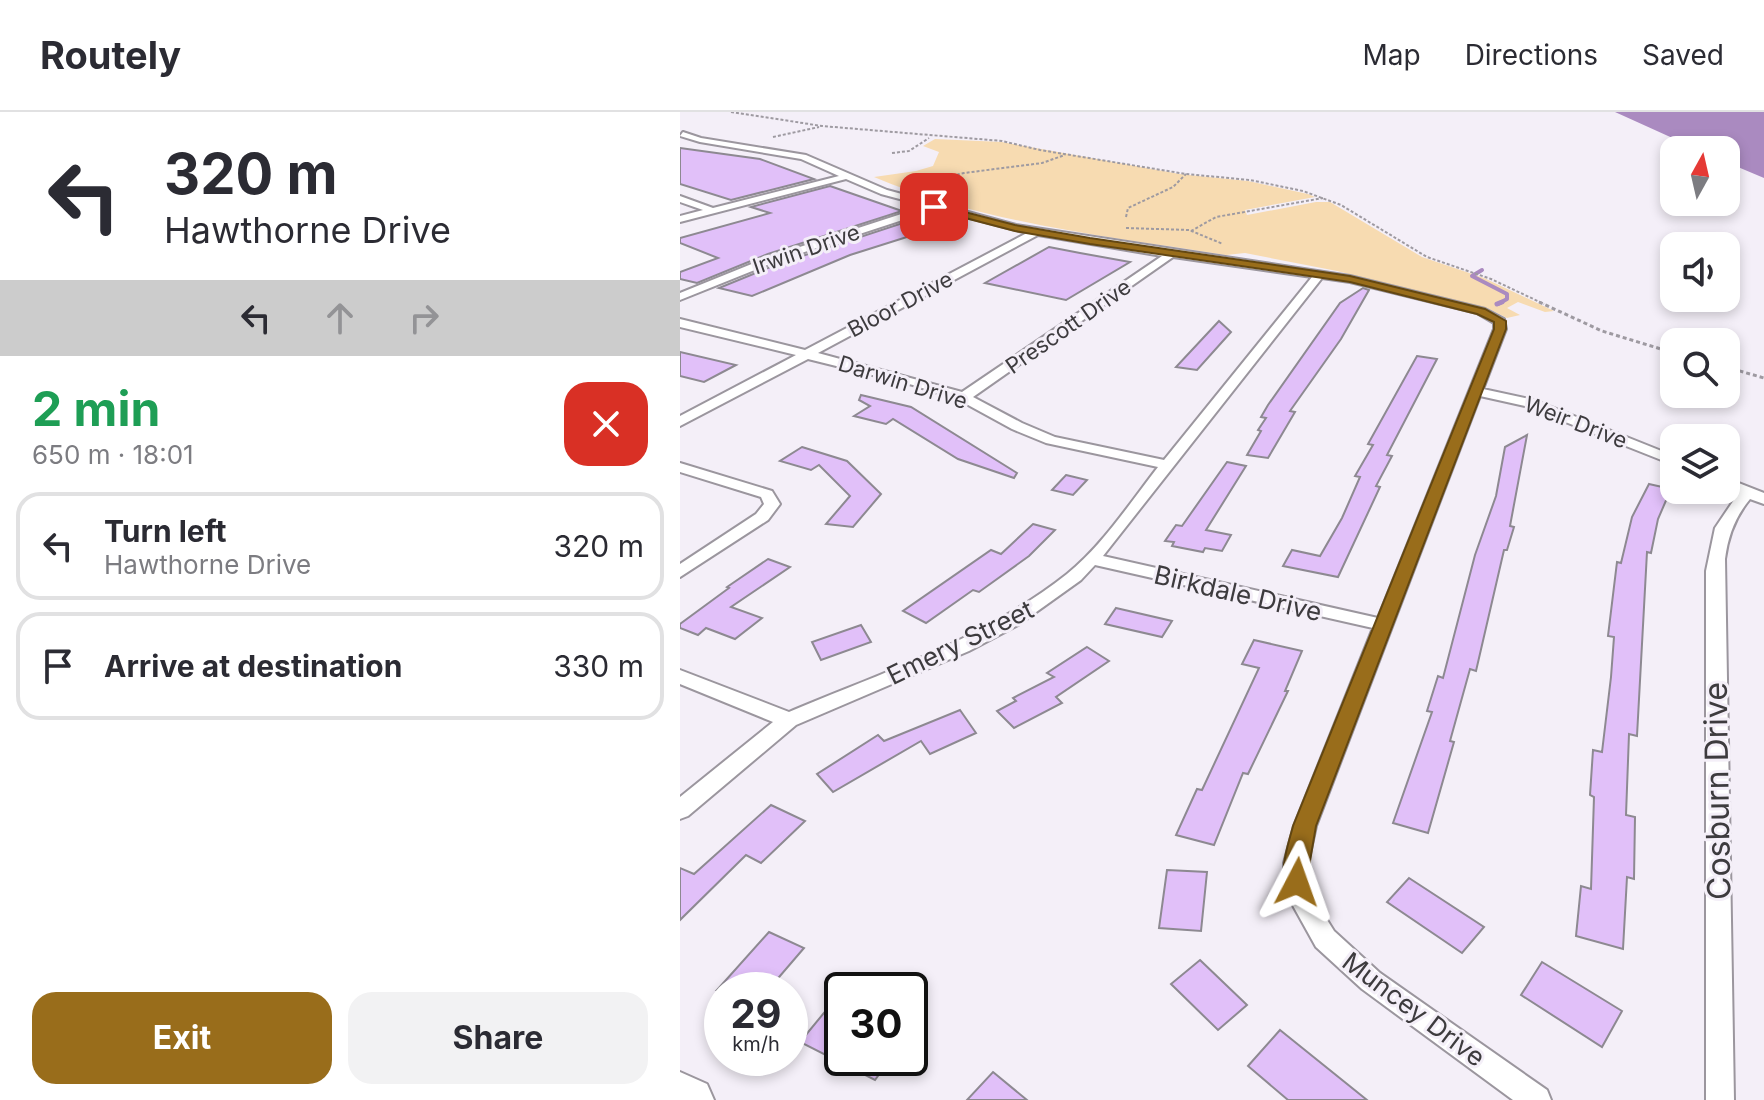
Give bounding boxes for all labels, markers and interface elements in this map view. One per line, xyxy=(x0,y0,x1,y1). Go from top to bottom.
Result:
text: Routely xyxy=(40,32,181,78)
text: Map xyxy=(1362,38,1421,72)
text: Directions xyxy=(1465,38,1598,72)
text: Saved xyxy=(1642,38,1724,72)
north arrow xyxy=(1660,136,1740,216)
map controls xyxy=(1660,136,1740,504)
text: 320 m xyxy=(164,140,338,208)
icon: left xyxy=(32,144,136,248)
pin xyxy=(900,173,968,241)
icon: arrive xyxy=(912,185,956,229)
text: Hawthorne Drive xyxy=(164,208,451,252)
street label: Irwin Drive xyxy=(749,219,863,279)
button: sound xyxy=(1660,232,1740,312)
street label: Bloor Drive xyxy=(843,265,957,343)
street label: Prescott Drive xyxy=(1000,273,1136,379)
icon: left xyxy=(234,296,278,340)
icon: ahead xyxy=(318,296,362,340)
icon: right xyxy=(402,296,446,340)
button: search xyxy=(1660,328,1740,408)
street label: Darwin Drive xyxy=(835,350,971,414)
text: 2 min xyxy=(32,379,160,438)
button: close xyxy=(564,382,648,466)
street label: Weir Drive xyxy=(1521,391,1631,453)
button: layers xyxy=(1660,424,1740,504)
text: 650 m · 18:01 xyxy=(32,439,194,470)
text: Turn left xyxy=(104,513,226,549)
icon: left xyxy=(36,524,80,568)
text: 320 m xyxy=(554,528,644,564)
text: Hawthorne Drive xyxy=(104,549,311,580)
street label: Birkdale Drive xyxy=(1151,559,1325,627)
street label: Emery Street xyxy=(882,593,1038,691)
icon: arrive xyxy=(36,644,80,688)
text: Arrive at destination xyxy=(104,648,402,684)
text: 330 m xyxy=(553,648,644,684)
street label: Cosburn Drive xyxy=(1696,682,1738,900)
position arrow xyxy=(1255,840,1339,924)
street label: Muncey Drive xyxy=(1337,945,1491,1073)
speed limit sign: 30 xyxy=(824,972,928,1076)
text: 29 xyxy=(730,989,782,1038)
button: Exit xyxy=(32,992,332,1084)
button: Share xyxy=(348,992,648,1084)
text: km/h xyxy=(732,1032,780,1056)

